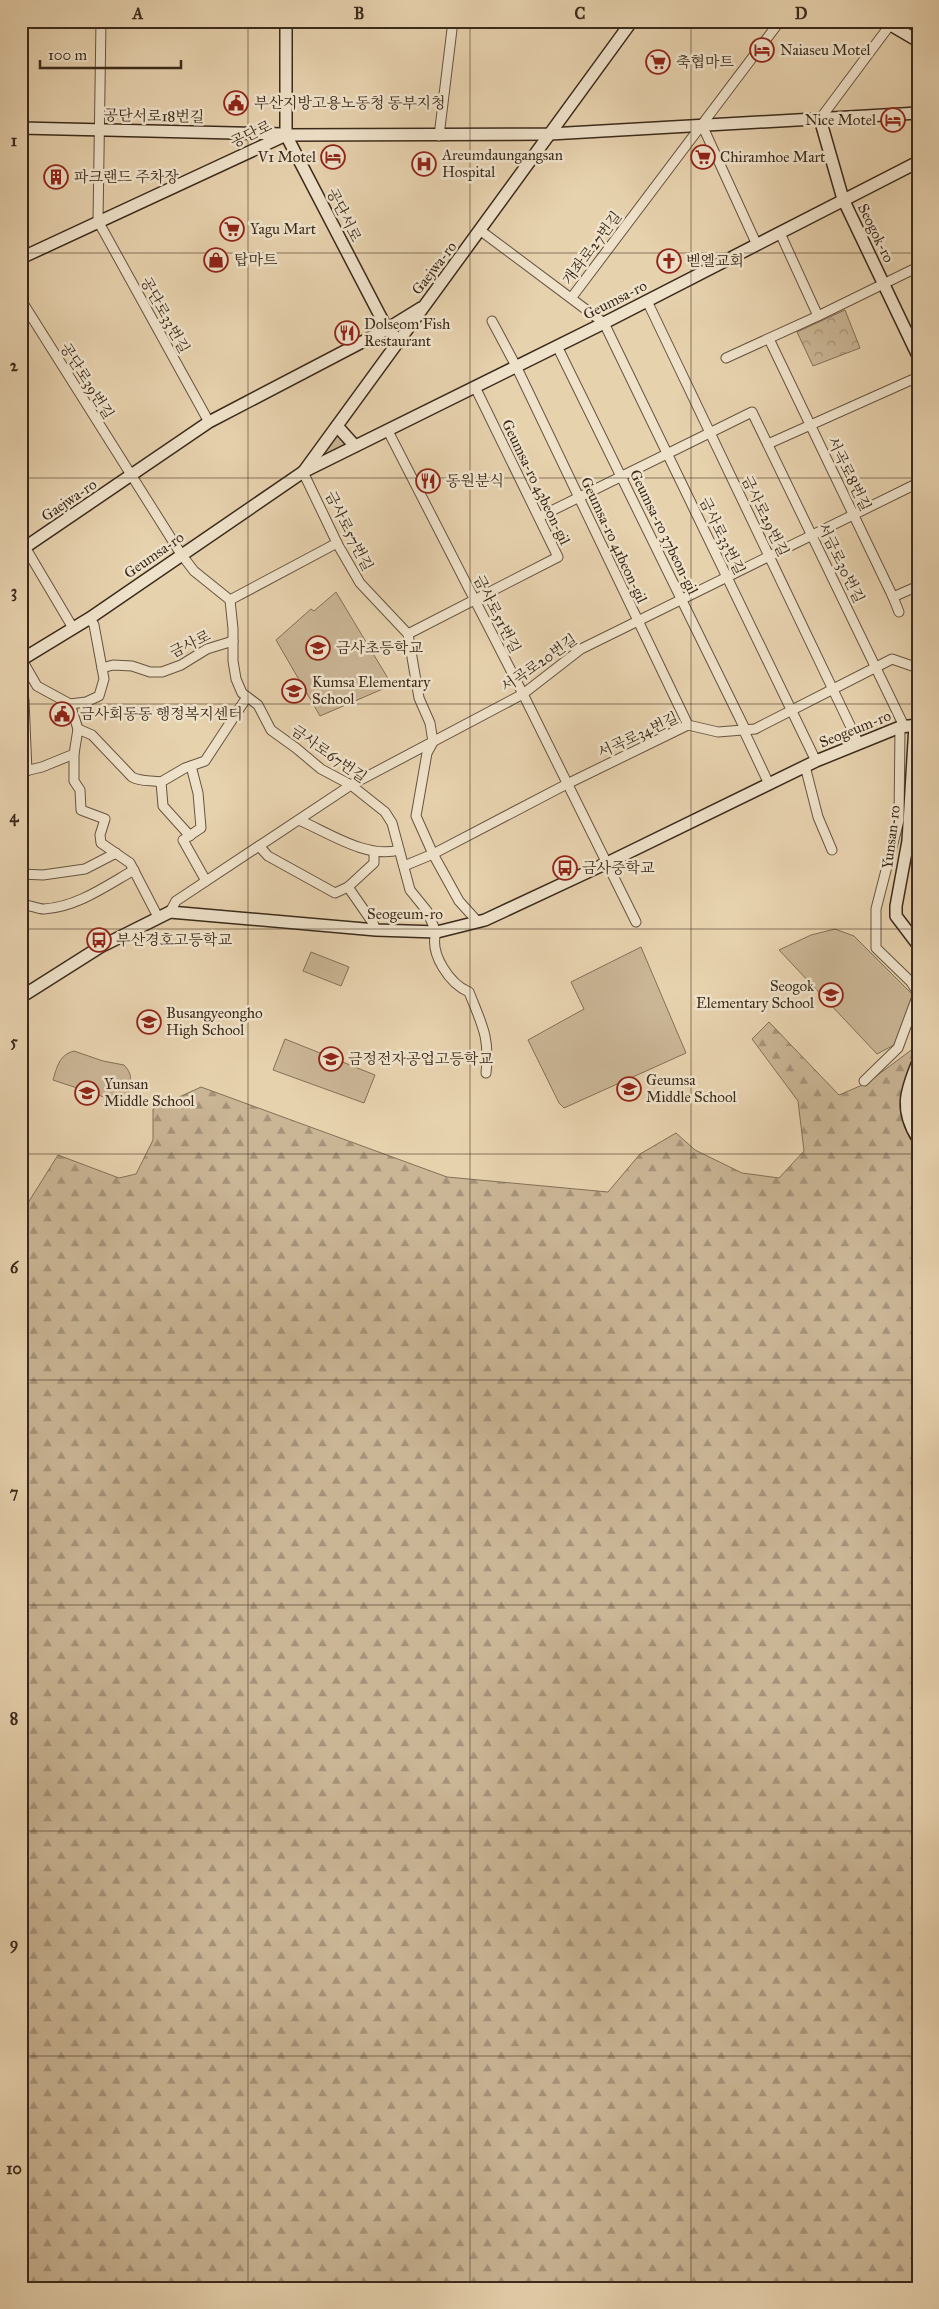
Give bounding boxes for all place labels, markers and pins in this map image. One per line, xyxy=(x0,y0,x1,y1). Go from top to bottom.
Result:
hotel icon: Naiaseu Motel xyxy=(749,37,775,63)
place label: Naiaseu Motel xyxy=(780,41,872,59)
supermarket icon: 축협마트 xyxy=(645,49,671,75)
place label: 축협마트 xyxy=(676,53,734,71)
public building icon: 부산지방고용노동청 동부지청 xyxy=(223,90,249,116)
place label: 부산지방고용노동청 동부지청 xyxy=(254,94,446,112)
hotel icon: Nice Motel xyxy=(880,107,906,133)
place label: Nice Motel xyxy=(805,111,877,129)
hotel icon: V1 Motel xyxy=(320,144,346,170)
supermarket icon: Chiramhoe Mart xyxy=(690,144,716,170)
place label: Areumdaungangsan Hospital xyxy=(441,146,563,181)
place label: V1 Motel xyxy=(257,148,317,166)
place label: Chiramhoe Mart xyxy=(720,148,826,166)
hospital icon: Areumdaungangsan Hospital xyxy=(411,151,437,177)
building icon: 파크랜드 주차장 xyxy=(43,164,69,190)
place label: 파크랜드 주차장 xyxy=(74,168,179,186)
supermarket icon: Yagu Mart xyxy=(219,216,245,242)
place label: Yagu Mart xyxy=(250,220,317,238)
shop icon: 탑마트 xyxy=(203,247,229,273)
church icon: 벧엘교회 xyxy=(656,248,682,274)
place label: 탑마트 xyxy=(234,251,278,269)
place label: 벧엘교회 xyxy=(686,252,744,270)
place label: Dolseom Fish Restaurant xyxy=(364,315,451,350)
restaurant icon: Dolseom Fish Restaurant xyxy=(334,320,360,346)
restaurant icon: 동원분식 xyxy=(415,468,441,494)
place label: 동원분식 xyxy=(446,472,504,490)
school or university icon: 금사초등학교 xyxy=(305,635,331,661)
place label: 금사초등학교 xyxy=(336,639,423,657)
place label: Kumsa Elementary School xyxy=(312,673,431,708)
school or university icon: Kumsa Elementary School xyxy=(281,678,307,704)
public building icon: 금사회동동 행정복지센터 xyxy=(49,701,75,727)
place label: 금사회동동 행정복지센터 xyxy=(80,705,243,723)
bus stop icon: 금사중학교 xyxy=(552,855,578,881)
place label: 금사중학교 xyxy=(582,859,655,877)
bus stop icon: 부산경호고등학교 xyxy=(86,927,112,953)
place label: 부산경호고등학교 xyxy=(116,931,232,949)
place label: Seogok Elementary School xyxy=(696,977,815,1012)
school or university icon: Seogok Elementary School xyxy=(818,982,844,1008)
place label: Busangyeongho High School xyxy=(166,1004,263,1039)
school or university icon: Busangyeongho High School xyxy=(136,1009,162,1035)
school or university icon: 금정전자공업고등학교 xyxy=(318,1046,344,1072)
place label: 금정전자공업고등학교 xyxy=(348,1050,493,1068)
place label: Geumsa Middle School xyxy=(646,1071,738,1106)
place label: Yunsan Middle School xyxy=(104,1075,196,1110)
school or university icon: Geumsa Middle School xyxy=(616,1076,642,1102)
school or university icon: Yunsan Middle School xyxy=(74,1080,100,1106)

